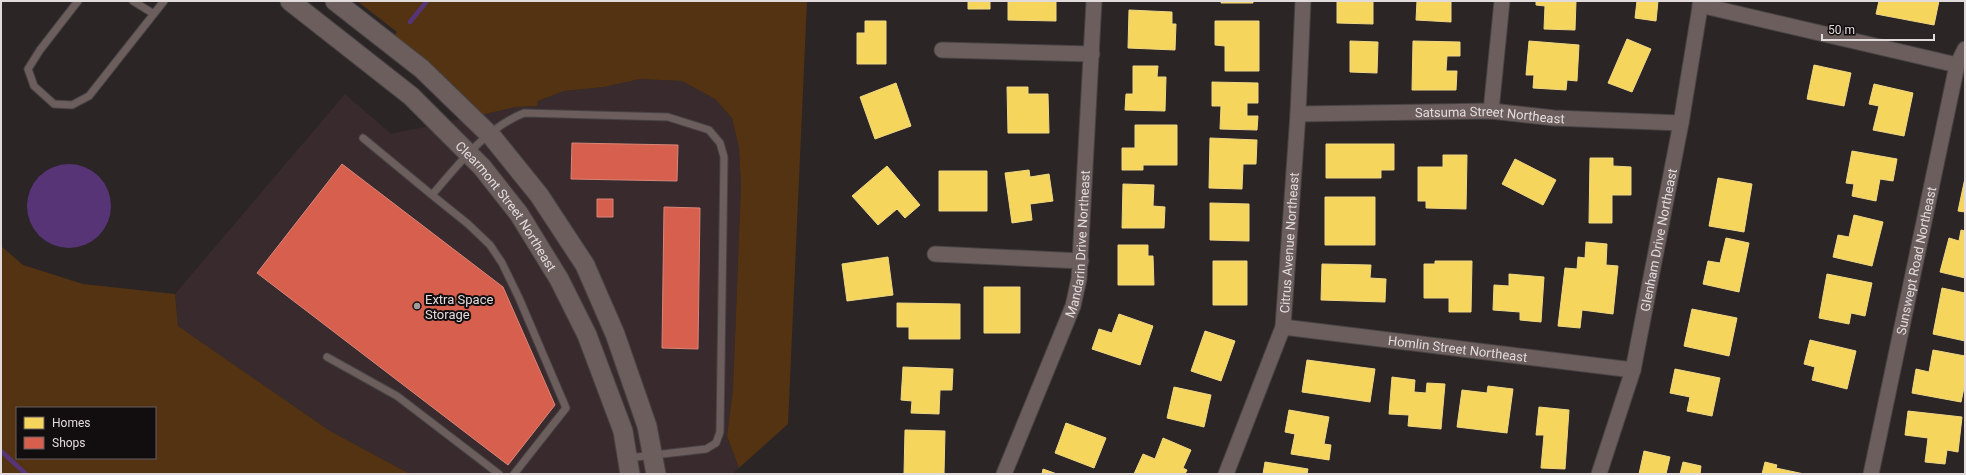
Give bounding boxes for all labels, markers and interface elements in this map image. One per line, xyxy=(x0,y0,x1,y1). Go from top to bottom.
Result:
scale bar xyxy=(1822,16,1934,42)
text: 50 m xyxy=(1828,23,1855,37)
street label: Satsuma Street Northeast xyxy=(1415,103,1565,126)
street label: Clearmont Street Northeast xyxy=(453,138,560,274)
street label: Glenham Drive Northeast xyxy=(1637,167,1680,313)
street label: Mandarin Drive Northeast xyxy=(1062,170,1092,320)
street label: Citrus Avenue Northeast xyxy=(1276,172,1301,314)
street label: Sunswept Road Northeast xyxy=(1893,185,1939,336)
place label: Extra Space Storage xyxy=(425,292,493,322)
marker: Extra Space Storage xyxy=(412,301,422,311)
street label: Homlin Street Northeast xyxy=(1387,332,1528,364)
legend xyxy=(16,407,156,459)
text: Homes xyxy=(52,416,90,430)
text: Shops xyxy=(52,436,86,450)

